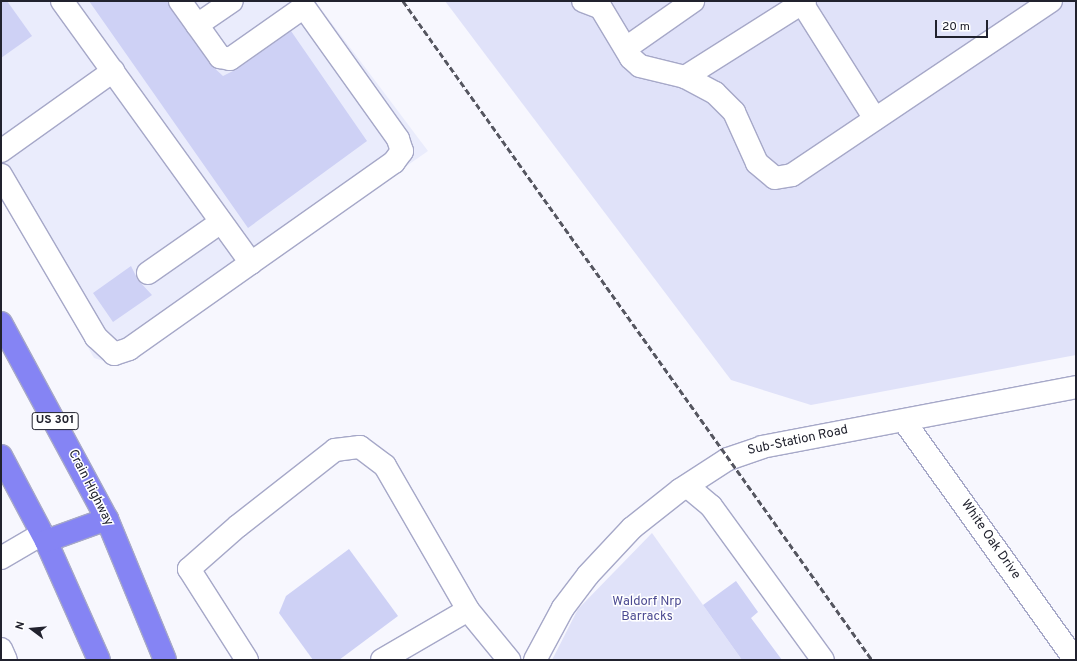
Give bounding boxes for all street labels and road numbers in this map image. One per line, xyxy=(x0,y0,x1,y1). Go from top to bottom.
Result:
road number: US 301 xyxy=(31,411,79,431)
street label: Sub-Station Road xyxy=(746,423,850,459)
street label: Crain Highway xyxy=(64,447,116,529)
street label: White Oak Drive xyxy=(957,497,1023,583)

